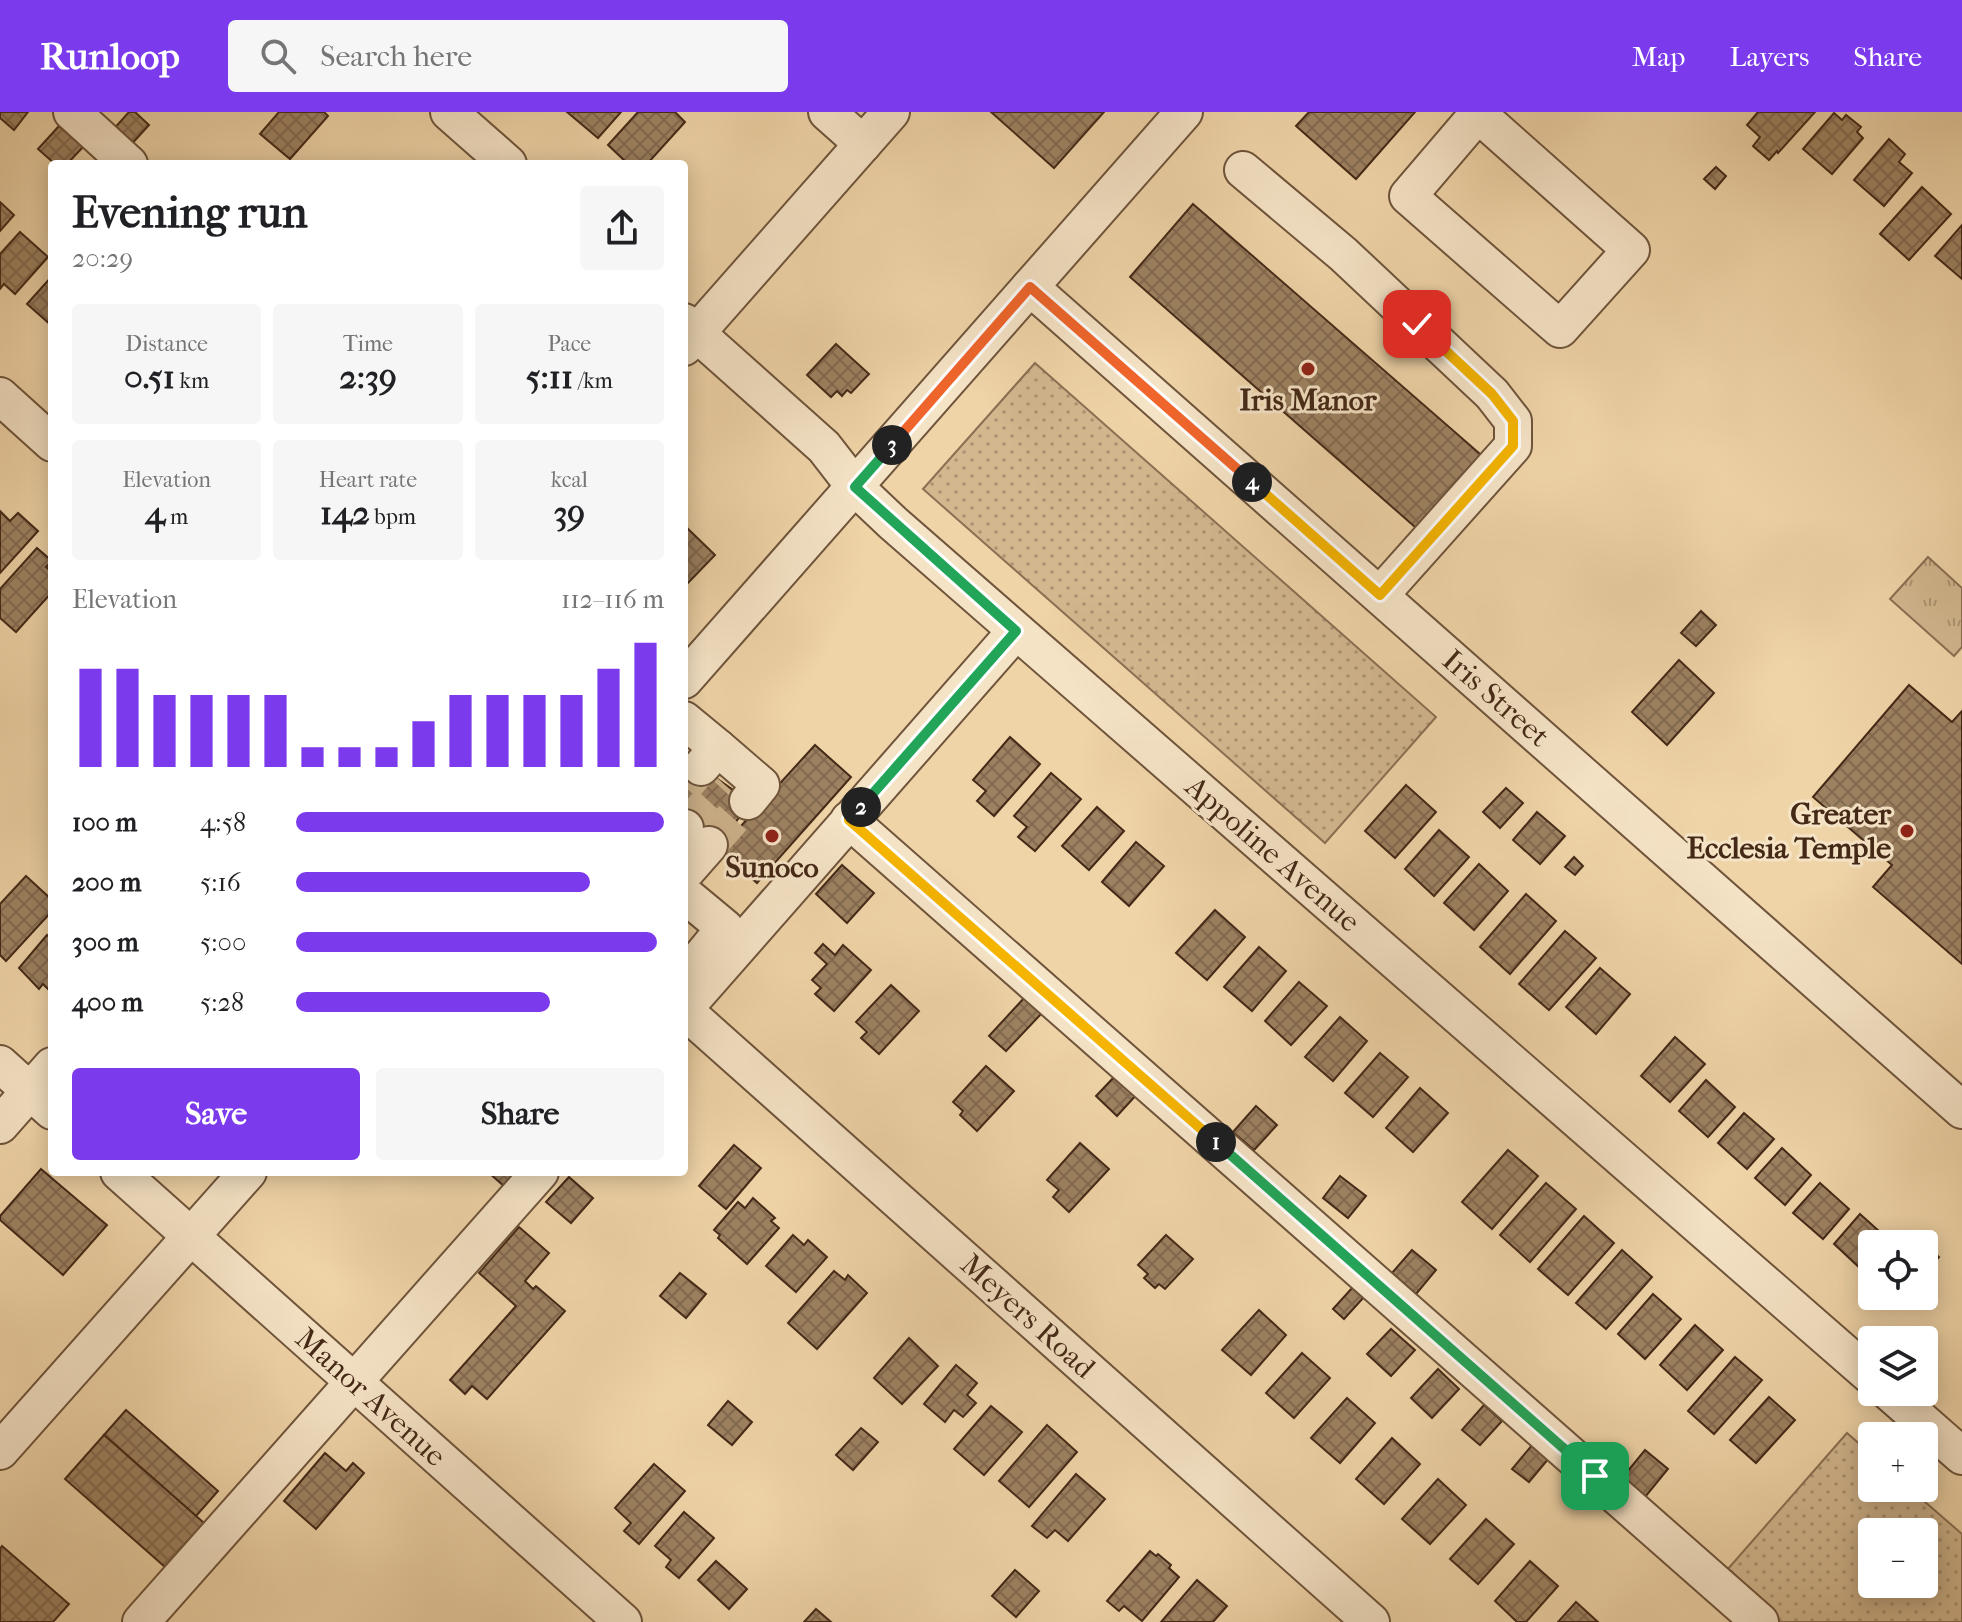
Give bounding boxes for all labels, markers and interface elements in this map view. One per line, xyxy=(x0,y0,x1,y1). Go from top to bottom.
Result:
search box xyxy=(228,20,788,92)
text: Runloop xyxy=(40,34,180,79)
icon: search xyxy=(256,34,300,78)
text: Search here xyxy=(320,39,472,74)
text: Map xyxy=(1632,40,1685,73)
text: Layers xyxy=(1729,40,1809,73)
text: Share xyxy=(1853,40,1922,73)
button: share xyxy=(580,186,664,270)
text: Evening run xyxy=(72,187,307,238)
text: 20:29 xyxy=(72,243,133,274)
pin xyxy=(1383,290,1451,358)
icon: check xyxy=(1395,302,1439,346)
text: Distance xyxy=(125,331,208,357)
text: Time xyxy=(343,331,393,357)
text: Pace xyxy=(547,331,591,357)
text: 0.51 xyxy=(124,357,175,397)
text: 2:39 xyxy=(339,357,397,397)
text: 5:11 xyxy=(526,357,573,397)
marker: Iris Manor xyxy=(1299,360,1317,378)
text: km xyxy=(175,368,209,394)
text: /km xyxy=(573,368,613,394)
place label: Iris Manor xyxy=(1239,383,1378,418)
pin: 3 xyxy=(872,425,912,465)
text: 3 xyxy=(887,432,897,458)
pin: 4 xyxy=(1232,462,1272,502)
text: Elevation xyxy=(122,467,211,493)
text: Heart rate xyxy=(319,467,417,493)
text: kcal xyxy=(551,467,588,493)
text: 4 xyxy=(1246,469,1259,495)
text: 4 xyxy=(145,493,165,533)
text: 142 xyxy=(320,493,370,533)
text: 39 xyxy=(553,493,585,533)
text: m xyxy=(165,504,188,530)
text: bpm xyxy=(370,504,416,530)
text: Elevation xyxy=(72,584,177,615)
text: 112–116 m xyxy=(561,584,664,615)
street label: Iris Street xyxy=(1435,643,1556,754)
street label: Appoline Avenue xyxy=(1178,769,1367,940)
pin: 2 xyxy=(841,787,881,827)
text: 2 xyxy=(855,794,867,820)
place label: Greater Ecclesia Temple xyxy=(1687,797,1892,866)
text: 100 m xyxy=(72,807,137,838)
text: 4:58 xyxy=(200,807,246,838)
marker: Greater Ecclesia Temple xyxy=(1898,822,1916,840)
marker: Sunoco xyxy=(763,827,781,845)
place label: Sunoco xyxy=(725,850,819,885)
text: 200 m xyxy=(72,867,141,898)
text: 5:16 xyxy=(200,867,241,898)
text: 300 m xyxy=(72,927,139,958)
text: 5:00 xyxy=(200,927,246,958)
text: 400 m xyxy=(72,987,143,1018)
text: 5:28 xyxy=(200,987,244,1018)
button: Save xyxy=(72,1068,360,1160)
button: Share xyxy=(376,1068,664,1160)
pin: 1 xyxy=(1196,1122,1236,1162)
text: 1 xyxy=(1212,1129,1220,1155)
map controls xyxy=(1858,1230,1938,1598)
button: locate xyxy=(1858,1230,1938,1310)
street label: Meyers Road xyxy=(953,1247,1103,1386)
street label: Manor Avenue xyxy=(289,1321,453,1474)
button: layers xyxy=(1858,1326,1938,1406)
button: + xyxy=(1858,1422,1938,1502)
pin xyxy=(1561,1442,1629,1510)
icon: arrive xyxy=(1573,1454,1617,1498)
button: − xyxy=(1858,1518,1938,1598)

